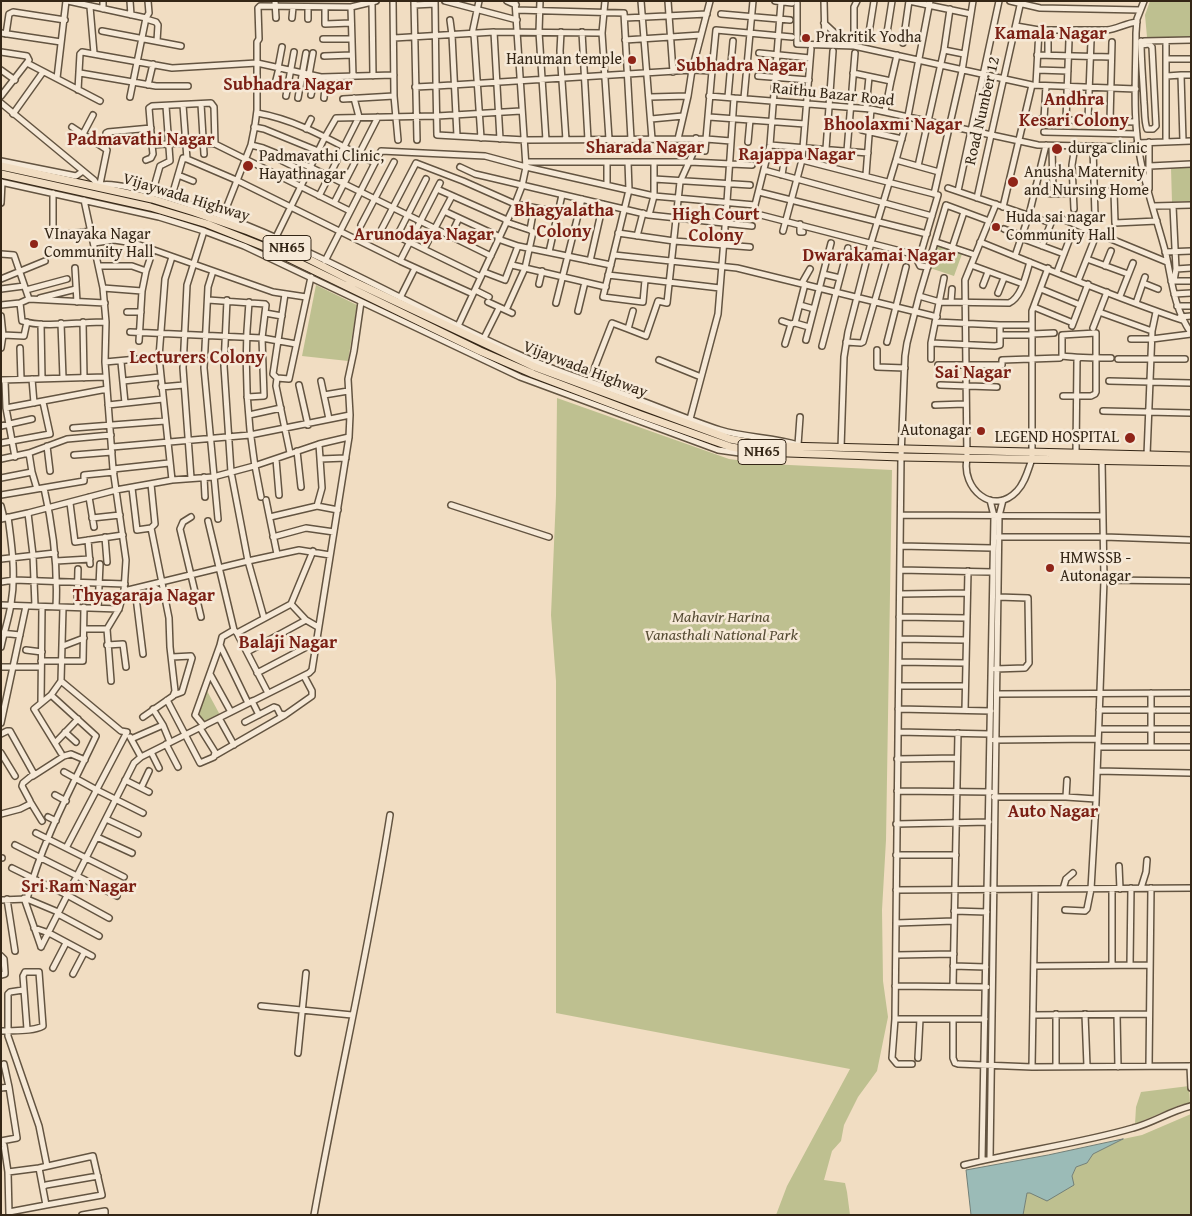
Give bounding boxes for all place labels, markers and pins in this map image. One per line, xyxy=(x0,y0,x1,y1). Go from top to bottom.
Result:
place label: Prakritik Yodha xyxy=(816,28,922,48)
marker: Prakritik Yodha xyxy=(800,32,812,44)
place label: Hanuman temple xyxy=(506,50,622,70)
marker: Hanuman temple xyxy=(626,54,638,66)
place label: durga clinic xyxy=(1068,139,1147,159)
marker: durga clinic xyxy=(1050,142,1064,156)
place label: Padmavathi Clinic, Hayathnagar xyxy=(259,147,384,185)
marker: Padmavathi Clinic, Hayathnagar xyxy=(241,159,255,173)
place label: Anusha Maternity and Nursing Home xyxy=(1024,163,1149,201)
marker: Anusha Maternity and Nursing Home xyxy=(1006,175,1020,189)
place label: Huda sai nagar Community Hall xyxy=(1006,208,1115,246)
marker: Huda sai nagar Community Hall xyxy=(990,221,1002,233)
place label: VInayaka Nagar Community Hall xyxy=(44,225,153,263)
marker: VInayaka Nagar Community Hall xyxy=(28,238,40,250)
place label: Autonagar xyxy=(900,421,971,441)
marker: Autonagar xyxy=(975,425,987,437)
place label: LEGEND HOSPITAL xyxy=(995,428,1119,448)
marker: LEGEND HOSPITAL xyxy=(1123,431,1137,445)
place label: HMWSSB - Autonagar xyxy=(1060,549,1131,587)
marker: HMWSSB - Autonagar xyxy=(1044,562,1056,574)

